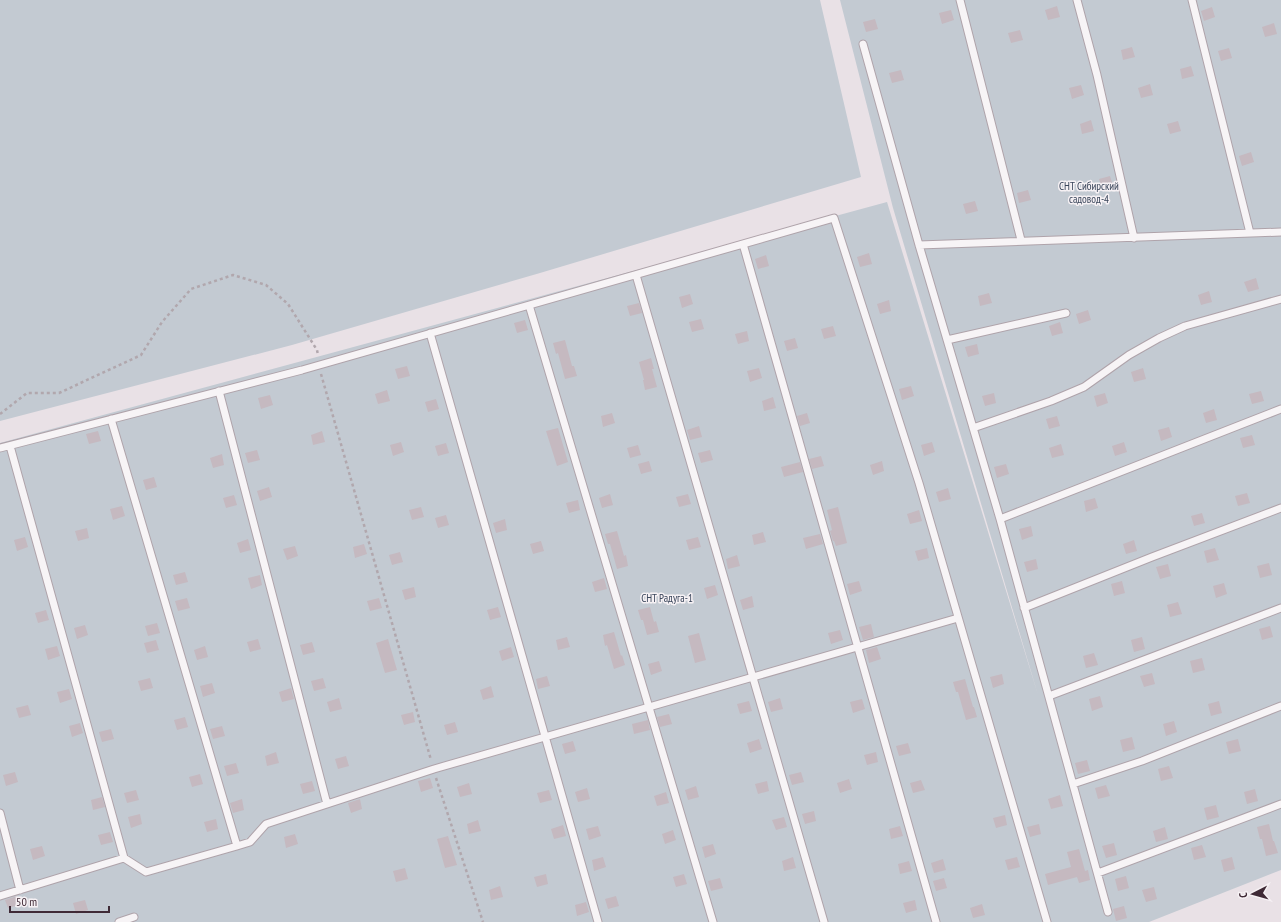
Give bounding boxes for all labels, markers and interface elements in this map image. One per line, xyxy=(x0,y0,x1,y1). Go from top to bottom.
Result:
park label: СНТ Сибирский садовод-4 xyxy=(1059,179,1119,206)
park label: СНТ Радуга-1 xyxy=(641,591,693,605)
north arrow xyxy=(1233,874,1273,914)
scale bar xyxy=(10,888,109,914)
text: С xyxy=(1236,892,1250,898)
text: 50 m xyxy=(16,894,37,909)

